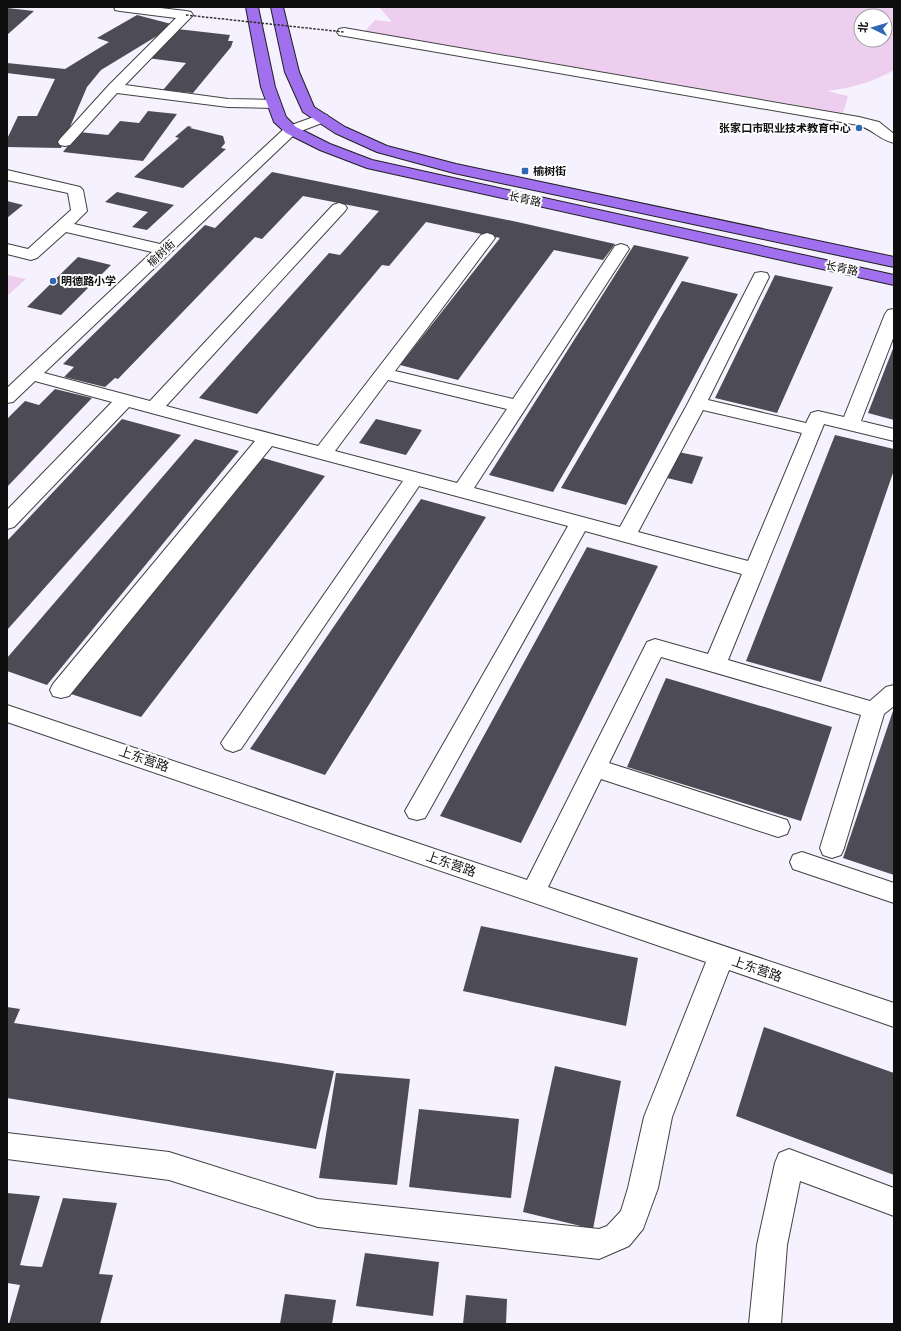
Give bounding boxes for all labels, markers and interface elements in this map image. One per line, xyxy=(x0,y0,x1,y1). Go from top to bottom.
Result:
north arrow xyxy=(853,8,893,48)
text: 北 xyxy=(856,21,870,33)
place label: 张家口市职业技术教育中心 xyxy=(719,121,851,135)
marker: 张家口市职业技术教育中心 xyxy=(854,123,864,133)
place label: 榆树街 xyxy=(533,164,566,178)
marker: 榆树街 xyxy=(520,166,530,176)
street label: 长青路 xyxy=(507,189,543,209)
street label: 榆树街 xyxy=(144,237,178,269)
street label: 长青路 xyxy=(824,258,860,278)
place label: 明德路小学 xyxy=(61,274,116,288)
marker: 明德路小学 xyxy=(48,276,58,286)
street label: 上东营路 xyxy=(117,742,171,776)
street label: 上东营路 xyxy=(424,847,478,881)
street label: 上东营路 xyxy=(730,952,784,986)

